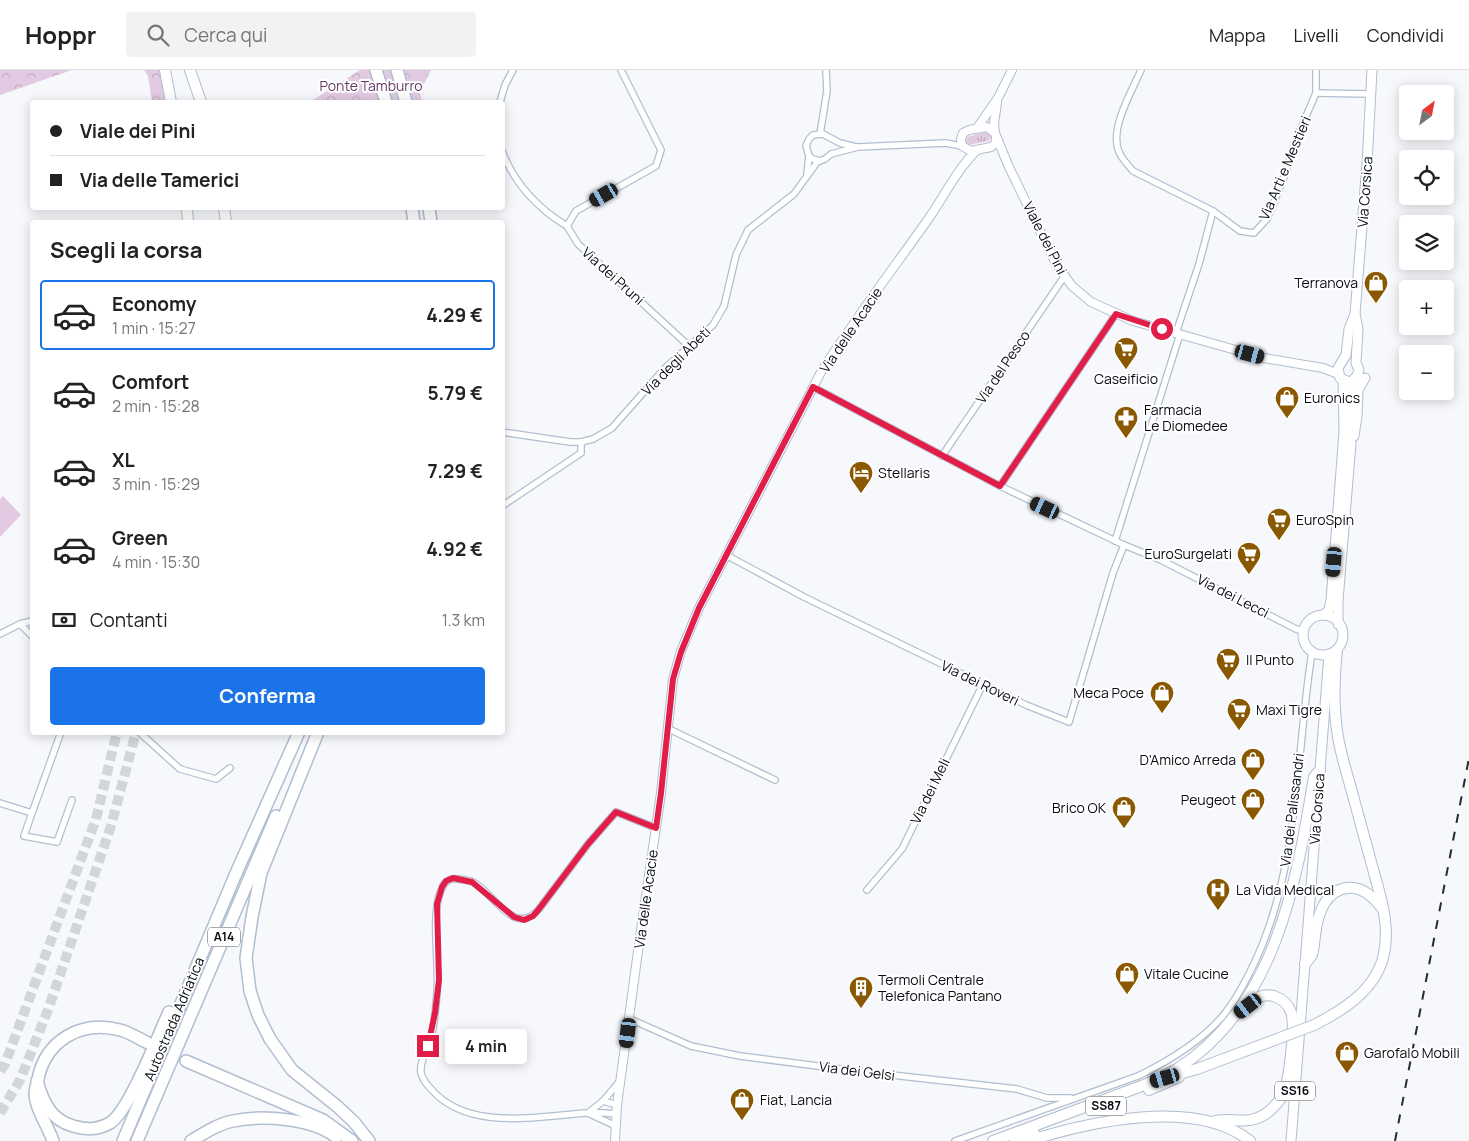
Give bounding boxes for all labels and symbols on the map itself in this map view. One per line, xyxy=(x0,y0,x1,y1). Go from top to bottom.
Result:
park label: Ponte Tamburro xyxy=(319,76,423,95)
north arrow xyxy=(1399,85,1454,140)
street label: Via Arti e Mestieri xyxy=(1254,113,1315,223)
street label: Via Corsica xyxy=(1353,156,1376,228)
car xyxy=(587,181,620,209)
street label: Viale dei Pini xyxy=(1019,198,1072,277)
street label: Via dei Pruni xyxy=(578,242,649,309)
shop icon: Terranova xyxy=(1363,270,1389,304)
place label: Terranova xyxy=(1294,273,1358,292)
street label: Via delle Acacie xyxy=(815,283,886,376)
route start xyxy=(1151,318,1173,340)
street label: Via degli Abeti xyxy=(637,322,714,399)
street label: Via del Pesco xyxy=(971,326,1034,407)
supermarket icon: Caseificio xyxy=(1113,336,1139,370)
car xyxy=(1233,343,1266,365)
place label: Caseificio xyxy=(1094,369,1158,388)
shop icon: Euronics xyxy=(1274,385,1300,419)
place label: Euronics xyxy=(1304,388,1360,407)
place label: Farmacia Le Diomedee xyxy=(1144,400,1228,435)
pharmacy icon: Farmacia Le Diomedee xyxy=(1113,405,1139,439)
hotel icon: Stellaris xyxy=(848,460,874,494)
place label: Stellaris xyxy=(878,463,930,482)
car xyxy=(1028,495,1061,521)
supermarket icon: EuroSpin xyxy=(1266,507,1292,541)
place label: EuroSpin xyxy=(1296,510,1354,529)
supermarket icon: EuroSurgelati xyxy=(1236,541,1262,575)
place label: EuroSurgelati xyxy=(1144,544,1232,563)
car xyxy=(1325,546,1342,578)
street label: Via dei Lecci xyxy=(1194,569,1272,622)
supermarket icon: Il Punto xyxy=(1215,647,1241,681)
place label: Il Punto xyxy=(1246,650,1294,669)
street label: Via dei Roveri xyxy=(938,655,1022,710)
shop icon: Meca Poce xyxy=(1149,680,1175,714)
place label: Meca Poce xyxy=(1073,683,1144,702)
supermarket icon: Maxi Tigre xyxy=(1226,697,1252,731)
place label: Maxi Tigre xyxy=(1256,700,1322,719)
shop icon: D'Amico Arreda xyxy=(1240,747,1266,781)
place label: D'Amico Arreda xyxy=(1140,750,1236,769)
street label: Via dei Palissandri xyxy=(1275,752,1308,868)
street label: Via dei Meli xyxy=(905,755,954,827)
street label: Via Corsica xyxy=(1305,773,1328,845)
shop icon: Peugeot xyxy=(1240,787,1266,821)
place label: Peugeot xyxy=(1181,790,1236,809)
shop icon: Brico OK xyxy=(1111,795,1137,829)
place label: Brico OK xyxy=(1052,798,1107,817)
street label: Via delle Acacie xyxy=(629,848,662,949)
hospital icon: La Vida Medical xyxy=(1205,877,1231,911)
place label: La Vida Medical xyxy=(1236,880,1334,899)
road number: A14 xyxy=(208,928,240,946)
street label: Autostrada Adriatica xyxy=(139,954,208,1084)
shop icon: Vitale Cucine xyxy=(1114,961,1140,995)
place label: Vitale Cucine xyxy=(1144,964,1229,983)
place label: Termoli Centrale Telefonica Pantano xyxy=(878,970,1002,1005)
building icon: Termoli Centrale Telefonica Pantano xyxy=(848,975,874,1009)
car xyxy=(1231,991,1264,1021)
car xyxy=(618,1017,637,1049)
callout: 4 min xyxy=(446,1028,528,1064)
route end xyxy=(417,1035,439,1057)
shop icon: Garofalo Mobili xyxy=(1334,1040,1360,1074)
place label: Garofalo Mobili xyxy=(1364,1043,1460,1062)
street label: Via dei Gelsi xyxy=(818,1056,896,1085)
car xyxy=(1148,1067,1181,1089)
road number: SS16 xyxy=(1275,1081,1315,1100)
shop icon: Fiat, Lancia xyxy=(729,1087,755,1121)
place label: Fiat, Lancia xyxy=(760,1090,832,1109)
road number: SS87 xyxy=(1086,1096,1126,1116)

